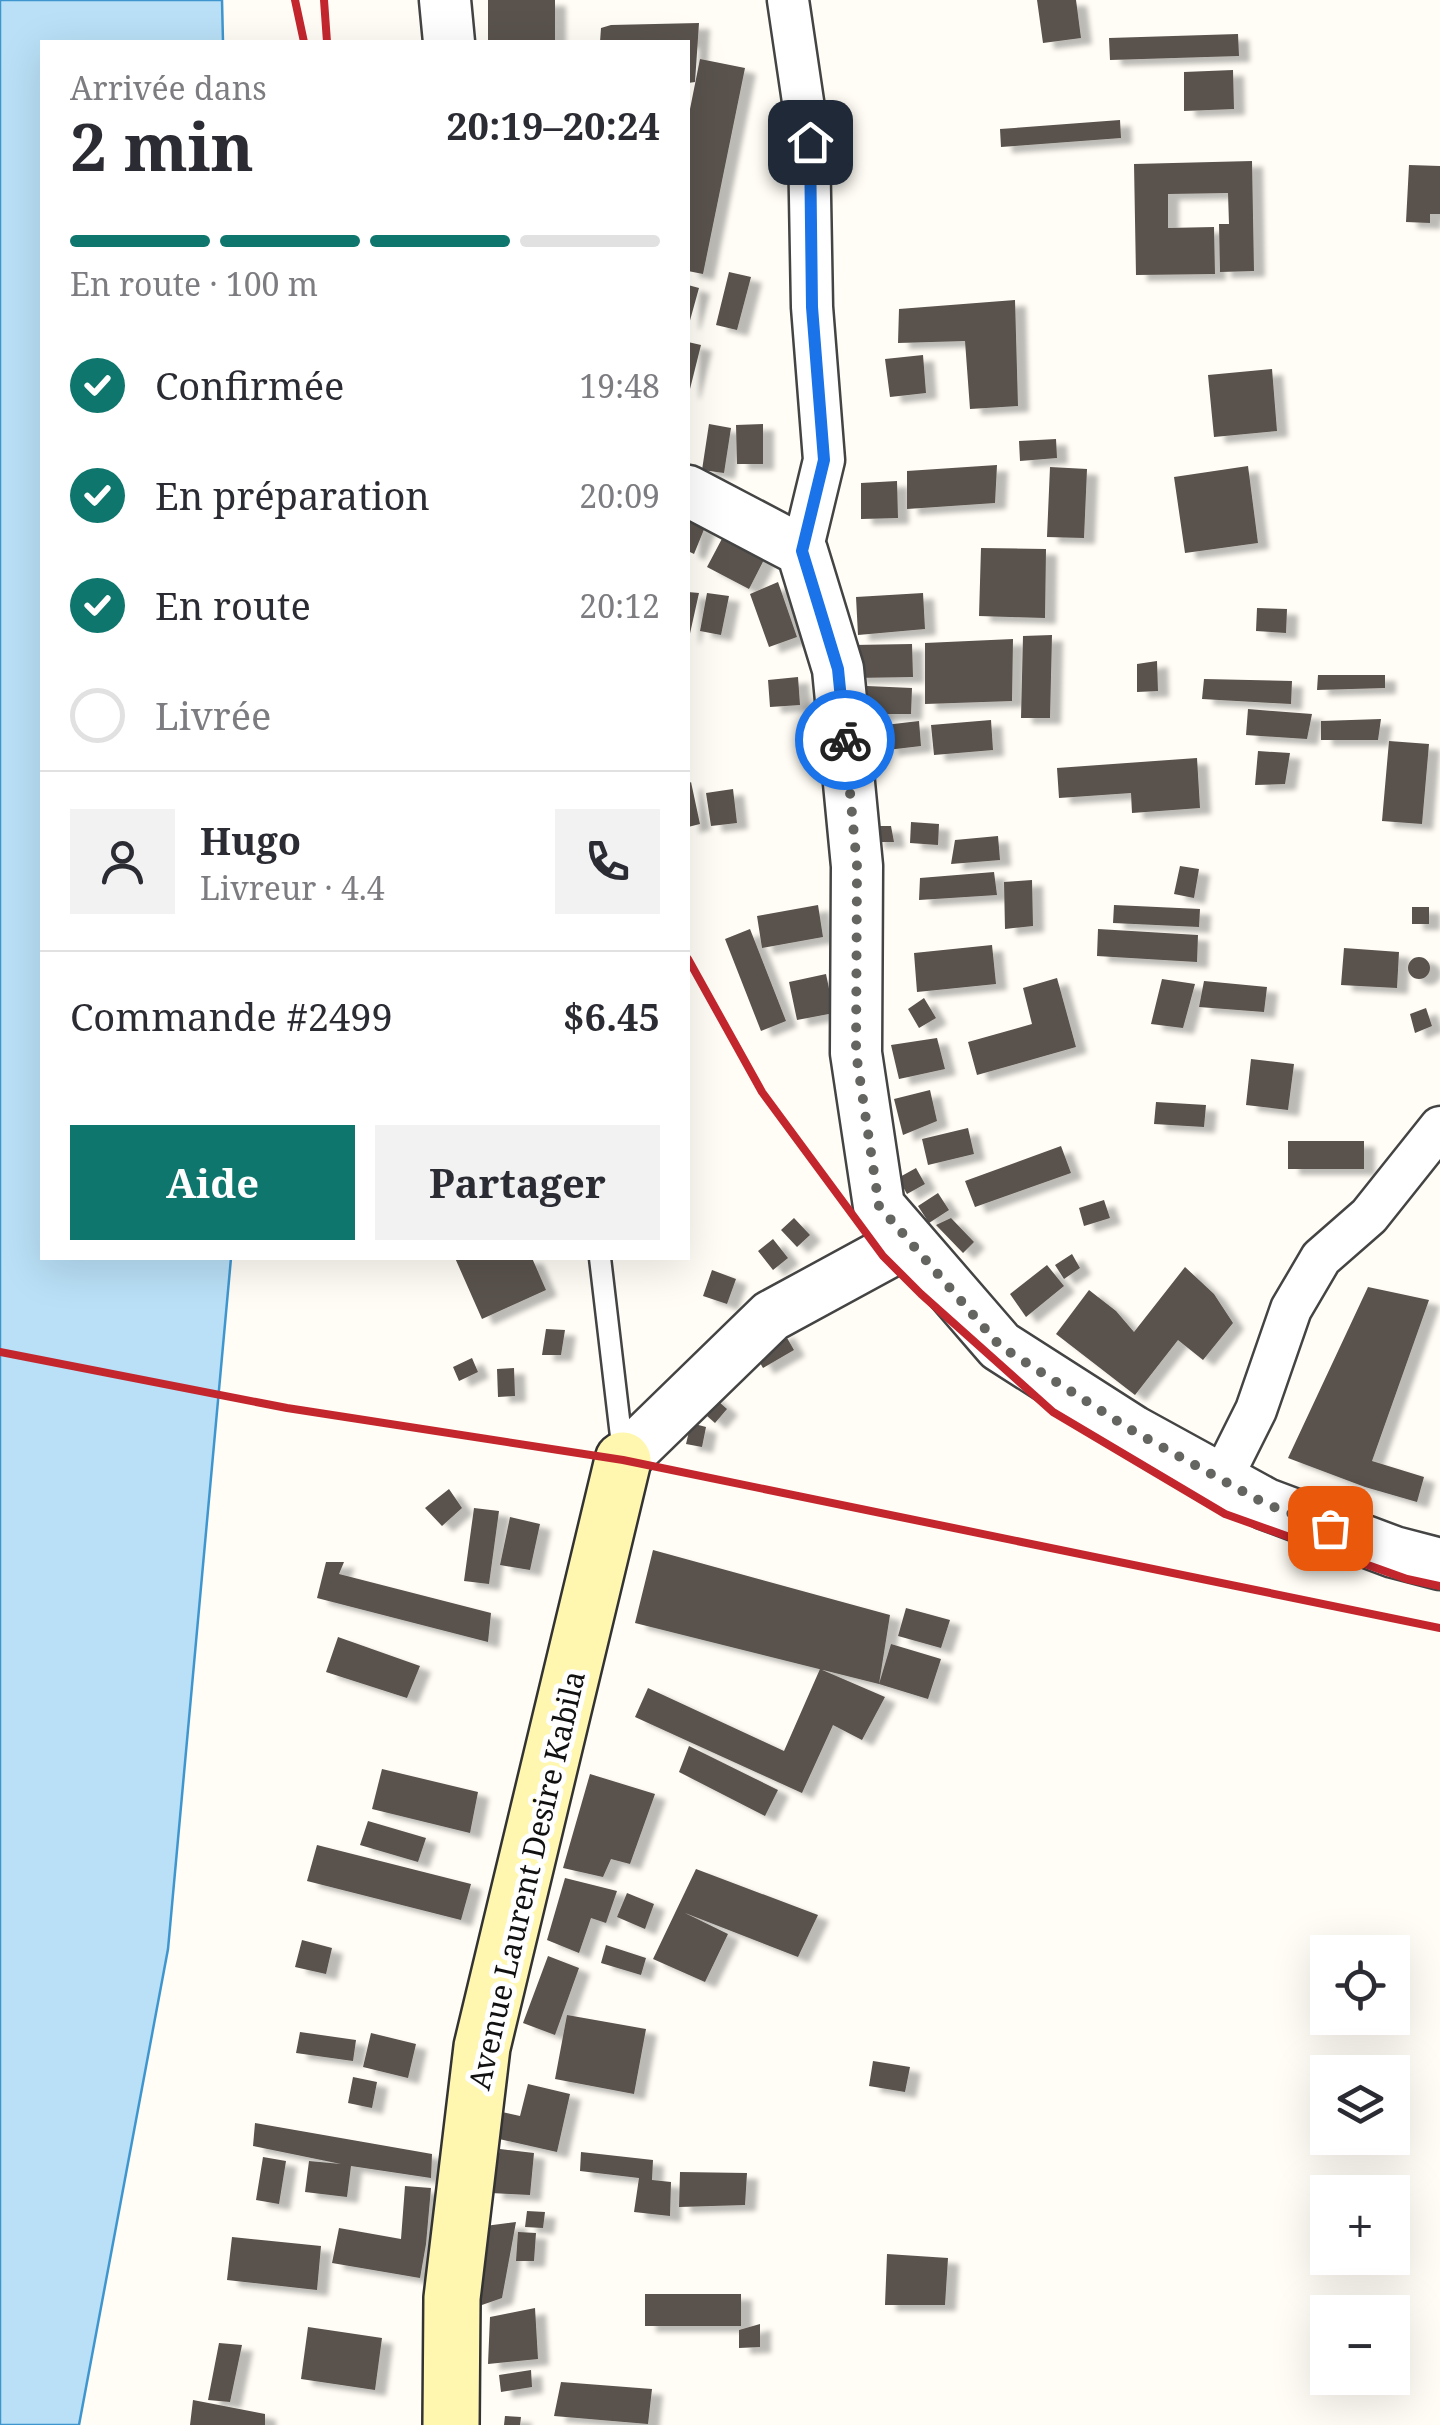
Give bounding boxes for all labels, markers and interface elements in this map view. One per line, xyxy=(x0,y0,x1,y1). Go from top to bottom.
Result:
text: Arrivée dans xyxy=(70,66,267,109)
text: 20:19–20:24 xyxy=(446,99,660,151)
pin xyxy=(768,100,853,185)
text: 2 min xyxy=(70,102,254,190)
icon: home xyxy=(783,115,838,170)
text: En route · 100 m xyxy=(70,262,318,305)
icon: check xyxy=(70,358,125,413)
text: Confirmée xyxy=(155,359,344,411)
text: 19:48 xyxy=(579,364,660,407)
icon: check xyxy=(70,468,125,523)
text: En préparation xyxy=(155,469,430,521)
text: 20:09 xyxy=(579,474,660,517)
icon: check xyxy=(70,578,125,633)
text: En route xyxy=(155,579,311,631)
text: 20:12 xyxy=(579,584,660,627)
text: Livrée xyxy=(155,689,271,741)
courier xyxy=(795,690,895,790)
icon: bike xyxy=(818,713,873,768)
button: person xyxy=(70,809,175,914)
button: phone xyxy=(555,809,660,914)
text: Hugo xyxy=(200,814,301,866)
text: Livreur · 4.4 xyxy=(200,866,385,909)
text: Commande #2499 xyxy=(70,990,393,1042)
text: $6.45 xyxy=(563,990,660,1042)
button: Aide xyxy=(70,1125,355,1240)
button: Partager xyxy=(375,1125,660,1240)
pin xyxy=(1288,1486,1373,1571)
icon: bag xyxy=(1303,1501,1358,1556)
street label: Avenue Laurent Desire Kabila xyxy=(458,1667,594,2093)
map controls xyxy=(1310,1935,1410,2395)
button: locate xyxy=(1310,1935,1410,2035)
button: layers xyxy=(1310,2055,1410,2155)
button: + xyxy=(1310,2175,1410,2275)
button: − xyxy=(1310,2295,1410,2395)

